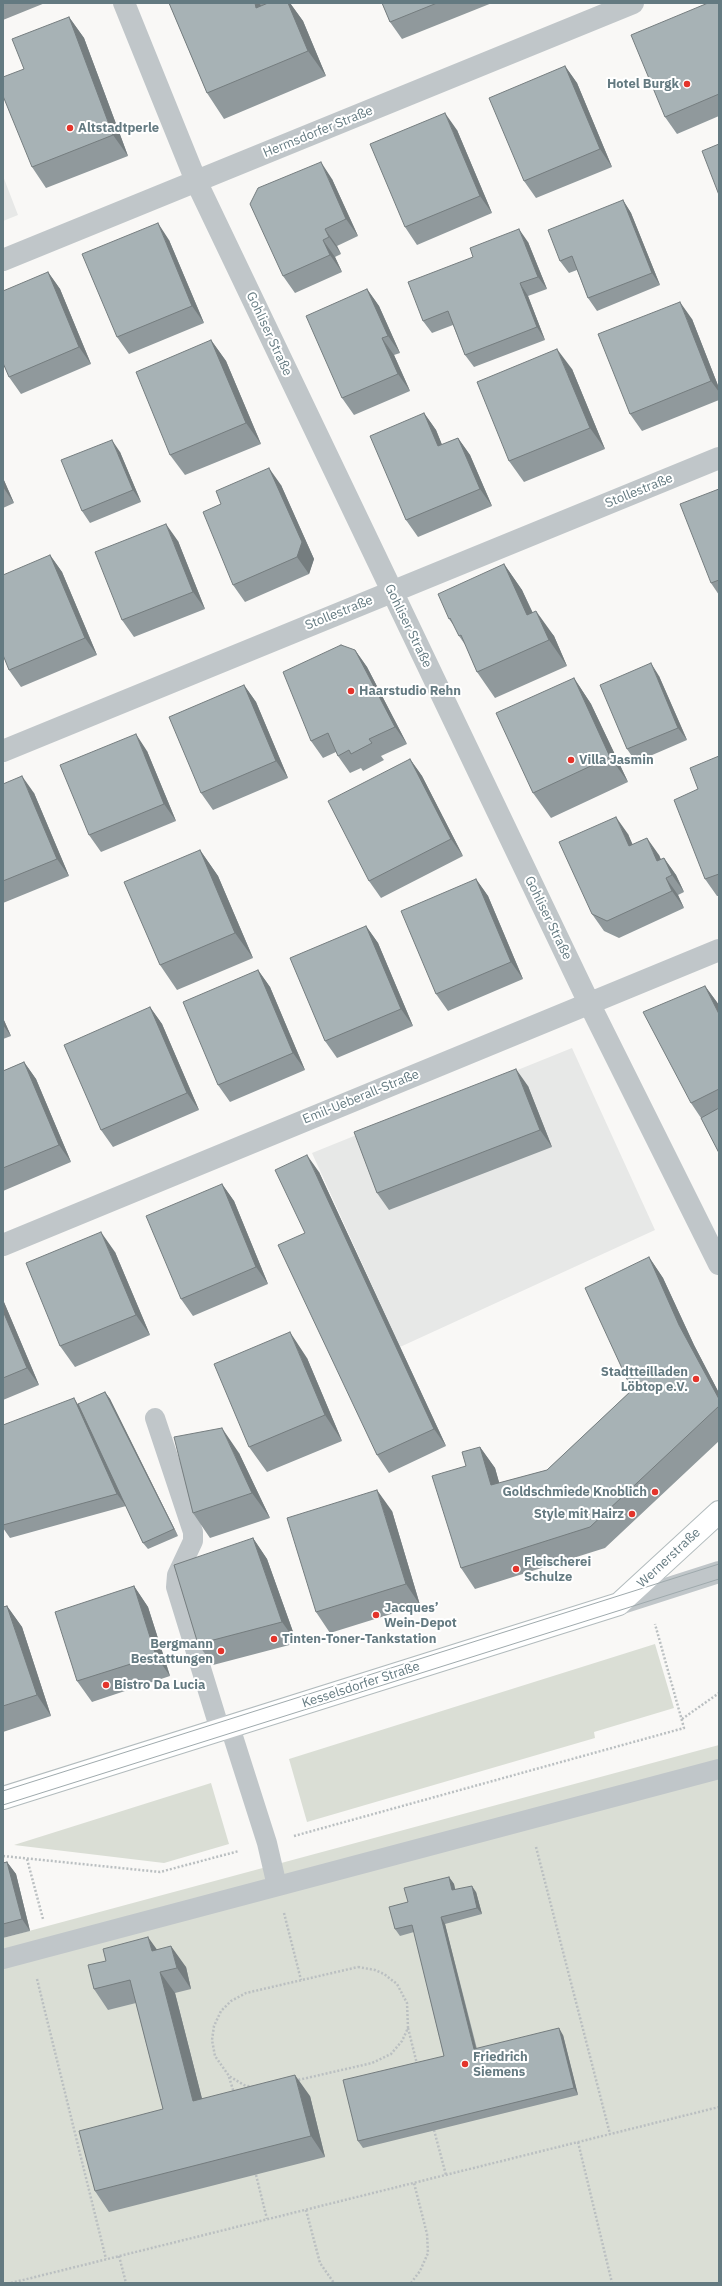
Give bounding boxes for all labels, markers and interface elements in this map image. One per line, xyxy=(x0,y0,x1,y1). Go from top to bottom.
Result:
place label: Hotel Burgk xyxy=(607,76,679,92)
marker: Hotel Burgk xyxy=(682,79,692,89)
street label: Hermsdorfer Straße xyxy=(261,103,375,161)
place label: Altstadtperle xyxy=(78,120,159,136)
marker: Altstadtperle xyxy=(65,123,75,133)
street label: Gohliser Straße xyxy=(243,289,295,379)
street label: Stollestraße xyxy=(603,470,675,512)
street label: Gohliser Straße xyxy=(381,582,435,670)
street label: Stollestraße xyxy=(303,592,375,634)
place label: Haarstudio Rehn xyxy=(359,683,461,699)
marker: Haarstudio Rehn xyxy=(346,686,356,696)
place label: Villa Jasmin xyxy=(579,752,654,768)
marker: Villa Jasmin xyxy=(566,755,576,765)
street label: Gohliser Straße xyxy=(521,874,575,962)
street label: Emil-Ueberall-Straße xyxy=(301,1067,421,1127)
place label: Stadtteilladen Löbtop e.V. xyxy=(601,1364,688,1395)
marker: Stadtteilladen Löbtop e.V. xyxy=(691,1374,701,1384)
place label: Goldschmiede Knoblich xyxy=(503,1484,647,1500)
marker: Goldschmiede Knoblich xyxy=(650,1487,660,1497)
place label: Style mit Hairz xyxy=(534,1506,624,1522)
marker: Style mit Hairz xyxy=(627,1509,637,1519)
street label: Wernerstraße xyxy=(634,1525,704,1591)
place label: Fleischerei Schulze xyxy=(524,1554,591,1585)
marker: Fleischerei Schulze xyxy=(511,1564,521,1574)
place label: Jacques’ Wein-Depot xyxy=(384,1600,457,1631)
marker: Jacques’ Wein-Depot xyxy=(371,1610,381,1620)
place label: Tinten-Toner-Tankstation xyxy=(282,1631,436,1647)
marker: Tinten-Toner-Tankstation xyxy=(269,1634,279,1644)
place label: Bergmann Bestattungen xyxy=(131,1636,213,1667)
marker: Bergmann Bestattungen xyxy=(216,1646,226,1656)
street label: Kesselsdorfer Straße xyxy=(300,1659,422,1711)
place label: Bistro Da Lucia xyxy=(114,1677,205,1693)
marker: Bistro Da Lucia xyxy=(101,1680,111,1690)
place label: Friedrich Siemens xyxy=(473,2049,528,2080)
marker: Friedrich Siemens xyxy=(460,2059,470,2069)

